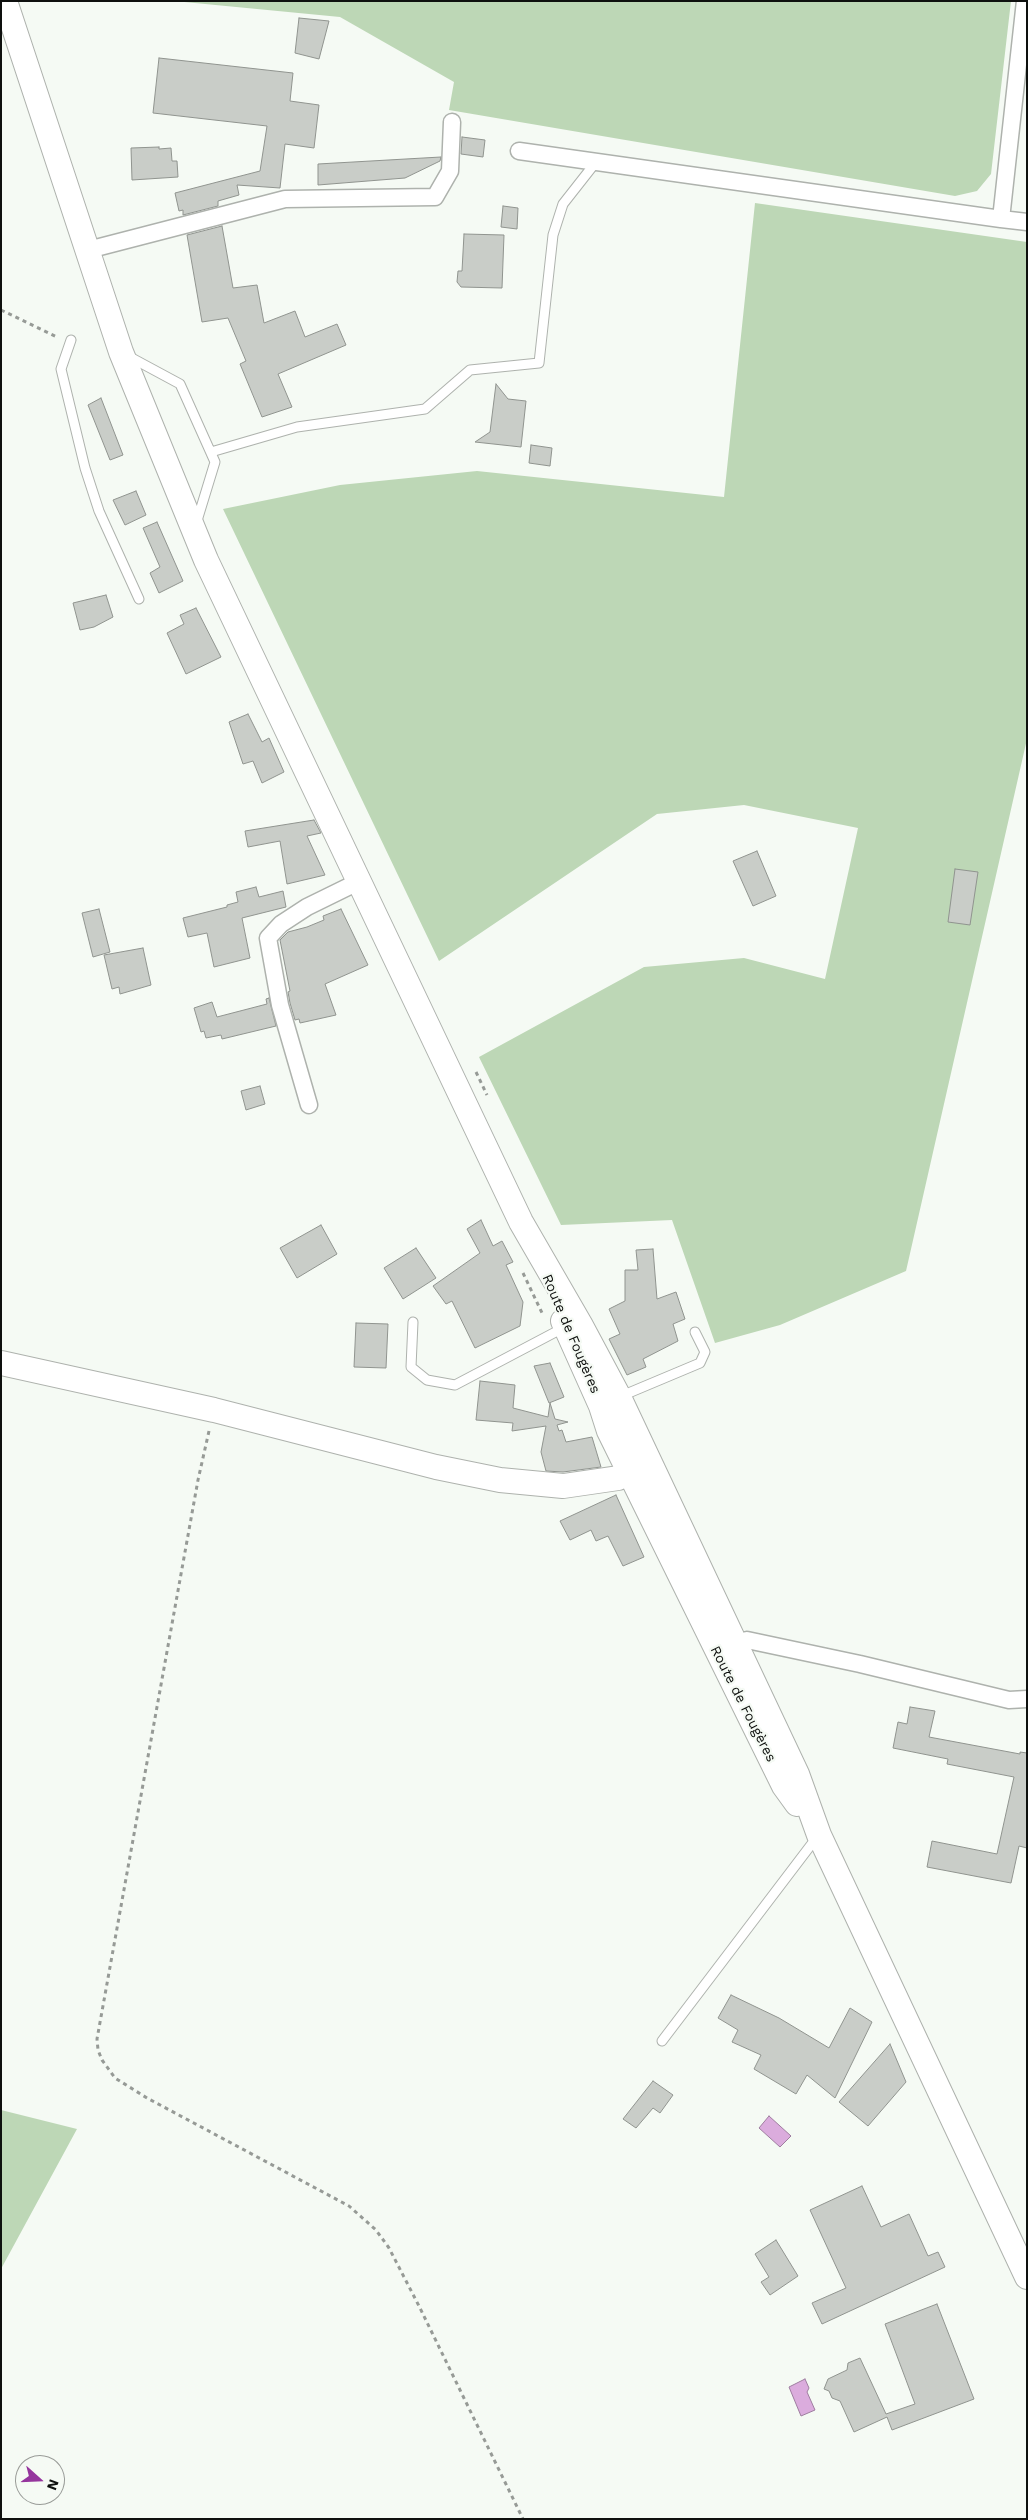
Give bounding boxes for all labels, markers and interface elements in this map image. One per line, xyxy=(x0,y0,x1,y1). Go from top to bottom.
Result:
street label: Route de Fougères xyxy=(538,1272,604,1396)
street label: Route de Fougères xyxy=(707,1643,779,1765)
north arrow xyxy=(15,2455,65,2505)
text: N xyxy=(44,2477,62,2492)

